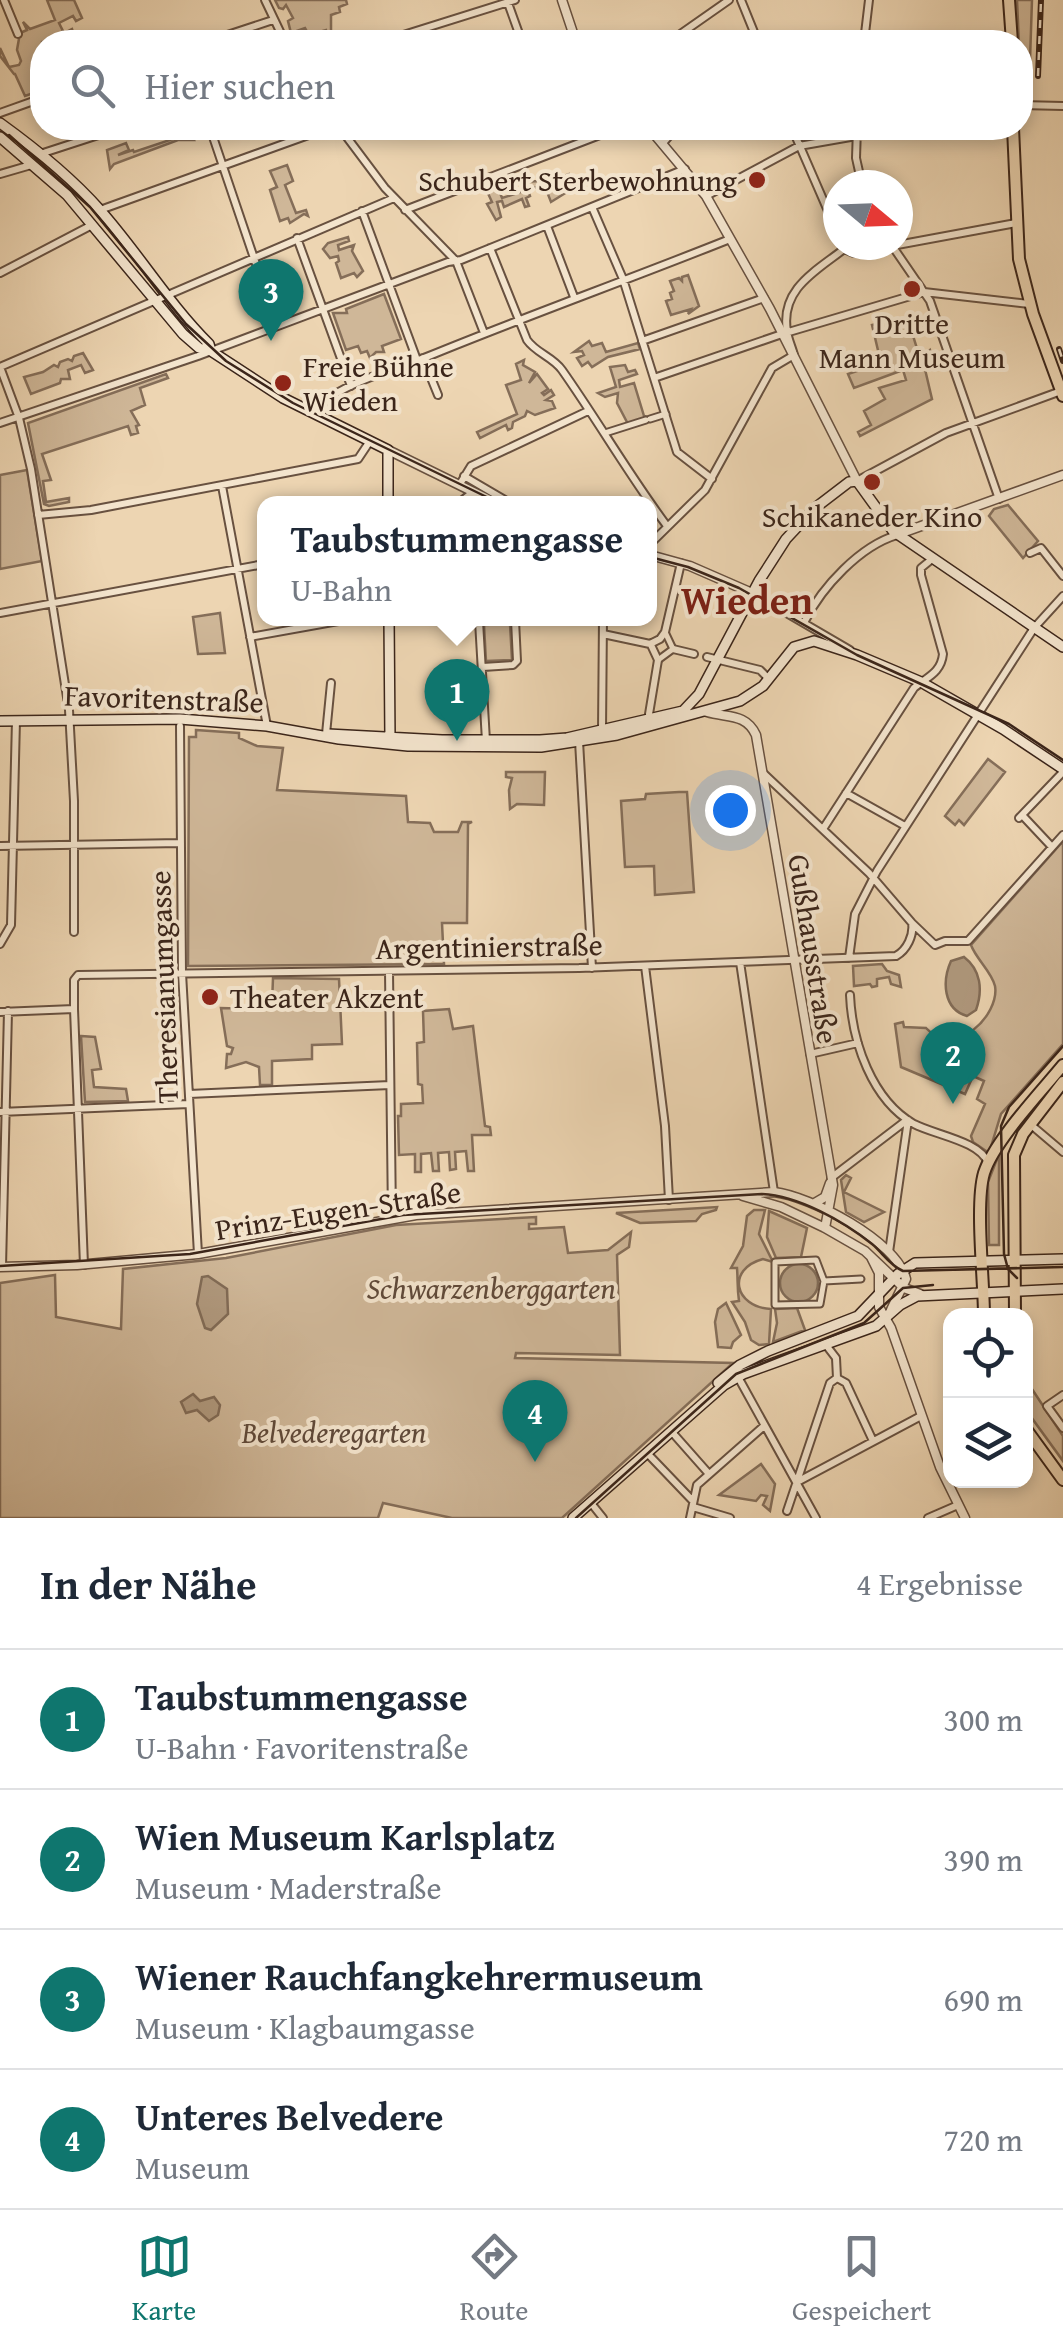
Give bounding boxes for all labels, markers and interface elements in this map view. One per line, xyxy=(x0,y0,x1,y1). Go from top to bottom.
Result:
search box xyxy=(30,30,1033,140)
text: Hier suchen xyxy=(145,57,335,113)
icon: search xyxy=(65,58,120,113)
place label: Schubert Sterbewohnung xyxy=(418,158,737,202)
marker: Schubert Sterbewohnung xyxy=(746,169,768,191)
north arrow xyxy=(823,170,913,260)
pin: 3 xyxy=(238,258,304,341)
marker: Dritte Mann Museum xyxy=(901,278,923,300)
place label: Dritte Mann Museum xyxy=(819,301,1006,379)
place label: Freie Bühne Wieden xyxy=(303,344,454,422)
marker: Freie Bühne Wieden xyxy=(272,372,294,394)
marker: Schikaneder Kino xyxy=(861,471,883,493)
place label: Schikaneder Kino xyxy=(762,494,982,538)
popup xyxy=(257,496,657,626)
text: Taubstummengasse xyxy=(291,510,623,566)
text: U-Bahn xyxy=(291,566,392,613)
district label: Wieden xyxy=(681,570,814,629)
pin: 1 xyxy=(424,658,490,741)
street label: Favoritenstraße xyxy=(64,673,264,723)
your location xyxy=(705,785,756,836)
street label: Gußhausstraße xyxy=(777,851,851,1047)
street label: Theresianumgasse xyxy=(137,870,189,1104)
street label: Argentinierstraße xyxy=(375,922,603,970)
place label: Theater Akzent xyxy=(230,975,424,1019)
marker: Theater Akzent xyxy=(199,986,221,1008)
pin: 2 xyxy=(920,1022,986,1104)
street label: Prinz-Eugen-Straße xyxy=(212,1169,464,1251)
park label: Schwarzenberggarten xyxy=(366,1266,616,1310)
map controls xyxy=(943,1308,1033,1488)
button: locate xyxy=(943,1308,1033,1398)
pin: 4 xyxy=(502,1380,568,1462)
button: layers xyxy=(943,1398,1033,1488)
park label: Belvederegarten xyxy=(241,1410,426,1454)
text: In der Nähe xyxy=(40,1553,257,1614)
text: 4 Ergebnisse xyxy=(856,1560,1023,1607)
text: Taubstummengasse xyxy=(135,1668,468,1724)
text: 1 xyxy=(64,1696,81,1743)
text: 300 m xyxy=(944,1696,1023,1743)
text: U-Bahn · Favoritenstraße xyxy=(135,1724,469,1771)
text: Wien Museum Karlsplatz xyxy=(135,1808,555,1864)
text: 2 xyxy=(64,1836,81,1883)
text: 390 m xyxy=(944,1836,1023,1883)
text: Museum · Maderstraße xyxy=(135,1864,442,1911)
text: Wiener Rauchfangkehrermuseum xyxy=(135,1948,703,2004)
text: 3 xyxy=(64,1976,81,2023)
text: 690 m xyxy=(944,1976,1023,2023)
text: Museum · Klagbaumgasse xyxy=(135,2004,475,2051)
text: Unteres Belvedere xyxy=(135,2088,444,2144)
text: 4 xyxy=(64,2116,81,2163)
text: 720 m xyxy=(944,2116,1023,2163)
text: Museum xyxy=(135,2144,250,2191)
tab: Karte xyxy=(132,2229,196,2330)
tab: Route xyxy=(460,2229,528,2330)
tab: Gespeichert xyxy=(792,2229,931,2330)

